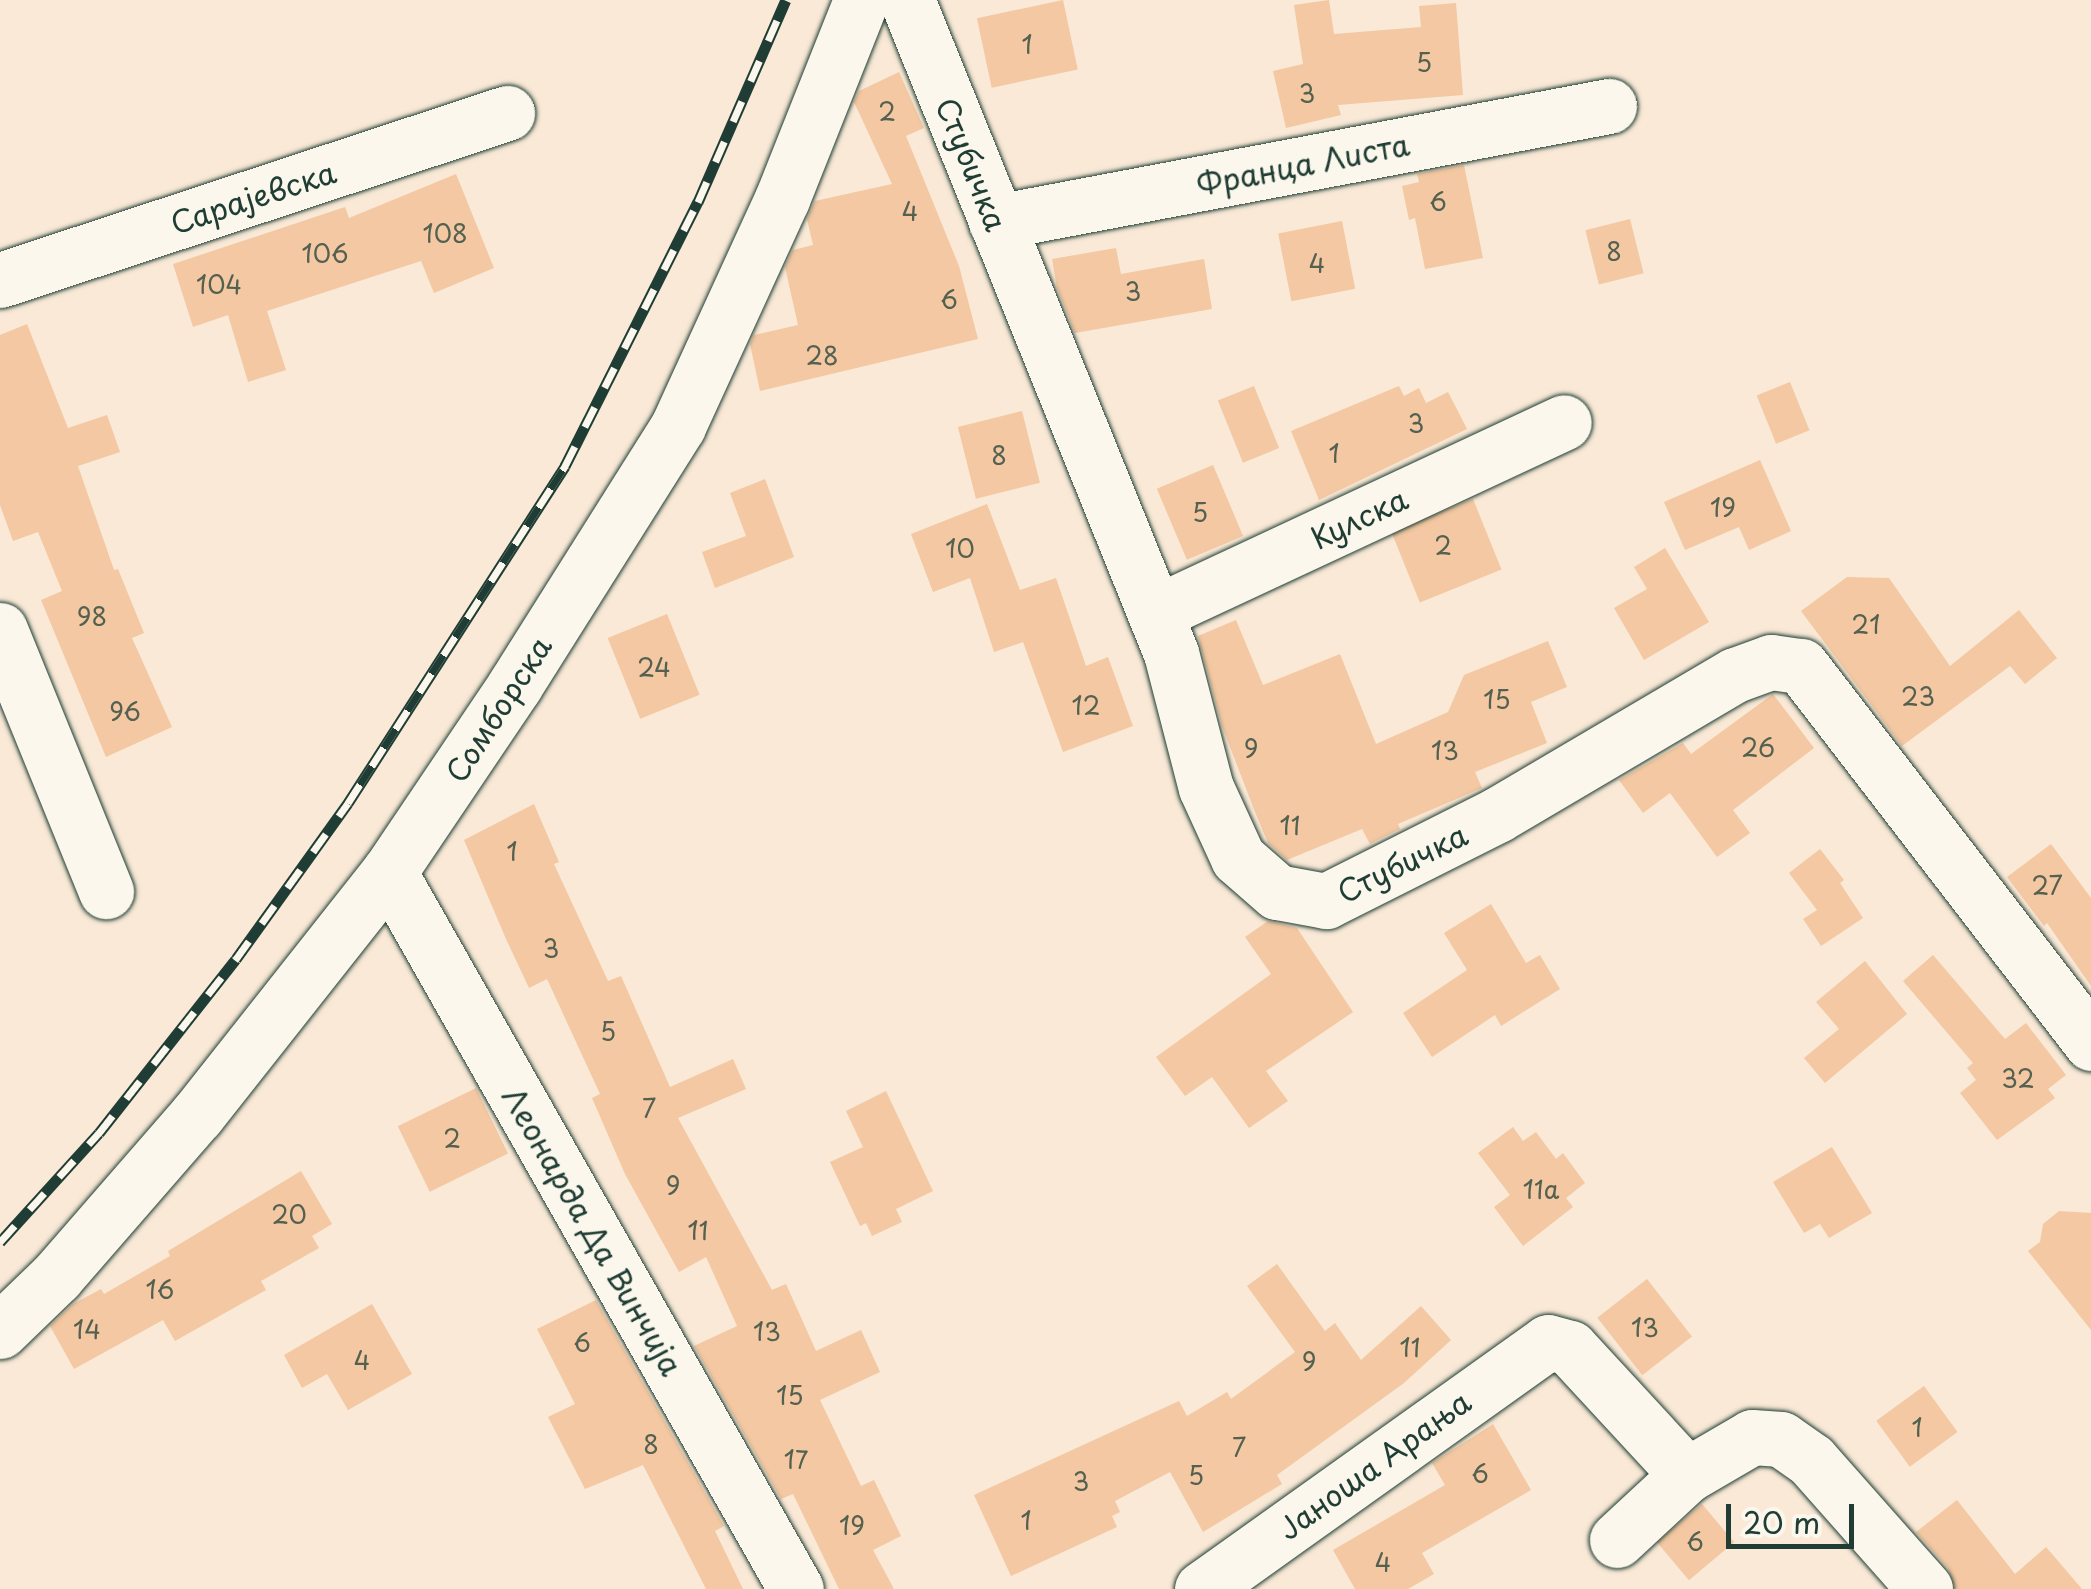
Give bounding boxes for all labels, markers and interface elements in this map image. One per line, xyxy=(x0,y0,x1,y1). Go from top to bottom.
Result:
house number: 1 xyxy=(1021,29,1033,59)
house number: 5 xyxy=(1416,47,1432,77)
house number: 3 xyxy=(1299,78,1315,108)
street label: Стубичка xyxy=(929,92,1015,236)
house number: 2 xyxy=(878,96,896,126)
street label: Франца Листа xyxy=(1194,126,1412,202)
street label: Сарајевска xyxy=(166,153,340,241)
house number: 6 xyxy=(1429,186,1447,216)
house number: 4 xyxy=(902,196,918,226)
house number: 108 xyxy=(422,218,468,248)
house number: 8 xyxy=(1606,236,1622,266)
house number: 106 xyxy=(301,238,349,268)
house number: 4 xyxy=(1309,248,1325,278)
house number: 104 xyxy=(196,269,242,299)
house number: 3 xyxy=(1125,276,1141,306)
house number: 6 xyxy=(940,284,958,314)
house number: 28 xyxy=(805,340,839,370)
house number: 3 xyxy=(1408,408,1424,438)
house number: 1 xyxy=(1328,438,1340,468)
house number: 8 xyxy=(991,440,1007,470)
street label: Кулска xyxy=(1305,480,1413,556)
house number: 19 xyxy=(1710,492,1736,522)
house number: 5 xyxy=(1192,497,1208,527)
house number: 2 xyxy=(1434,530,1452,560)
house number: 10 xyxy=(945,533,975,563)
house number: 98 xyxy=(77,601,107,631)
house number: 21 xyxy=(1852,609,1880,639)
street label: Сомборска xyxy=(438,629,558,789)
house number: 24 xyxy=(637,652,671,682)
house number: 23 xyxy=(1901,681,1935,711)
house number: 15 xyxy=(1483,684,1511,714)
house number: 12 xyxy=(1072,690,1100,720)
house number: 96 xyxy=(109,696,141,726)
house number: 26 xyxy=(1741,732,1775,762)
house number: 9 xyxy=(1244,733,1258,763)
house number: 13 xyxy=(1431,735,1459,765)
house number: 11 xyxy=(1280,810,1300,840)
street label: Стубичка xyxy=(1331,816,1473,910)
house number: 1 xyxy=(506,836,518,866)
house number: 27 xyxy=(2031,870,2063,900)
house number: 3 xyxy=(543,933,559,963)
house number: 5 xyxy=(600,1016,616,1046)
house number: 32 xyxy=(2001,1063,2035,1093)
street label: Леонарда Да Винчија xyxy=(495,1080,691,1382)
house number: 7 xyxy=(642,1093,656,1123)
house number: 2 xyxy=(443,1123,461,1153)
house number: 9 xyxy=(666,1170,680,1200)
house number: 11a xyxy=(1523,1174,1559,1204)
house number: 20 xyxy=(271,1199,307,1229)
house number: 11 xyxy=(688,1215,708,1245)
house number: 16 xyxy=(146,1274,174,1304)
house number: 13 xyxy=(1631,1312,1659,1342)
house number: 14 xyxy=(73,1314,101,1344)
house number: 13 xyxy=(753,1316,781,1346)
house number: 6 xyxy=(573,1327,591,1357)
house number: 11 xyxy=(1400,1332,1420,1362)
house number: 4 xyxy=(354,1345,370,1375)
house number: 9 xyxy=(1302,1346,1316,1376)
house number: 15 xyxy=(776,1380,804,1410)
street label: Јаноша Арања xyxy=(1270,1383,1478,1547)
house number: 1 xyxy=(1911,1412,1923,1442)
house number: 8 xyxy=(643,1429,659,1459)
house number: 7 xyxy=(1232,1432,1246,1462)
house number: 17 xyxy=(784,1444,808,1474)
house number: 6 xyxy=(1471,1458,1489,1488)
house number: 5 xyxy=(1188,1460,1204,1490)
house number: 3 xyxy=(1073,1466,1089,1496)
scale bar xyxy=(1731,1484,1858,1546)
text: 20 m xyxy=(1743,1499,1820,1544)
house number: 1 xyxy=(1020,1505,1032,1535)
house number: 19 xyxy=(839,1510,865,1540)
house number: 6 xyxy=(1686,1526,1704,1556)
house number: 4 xyxy=(1375,1547,1391,1577)

